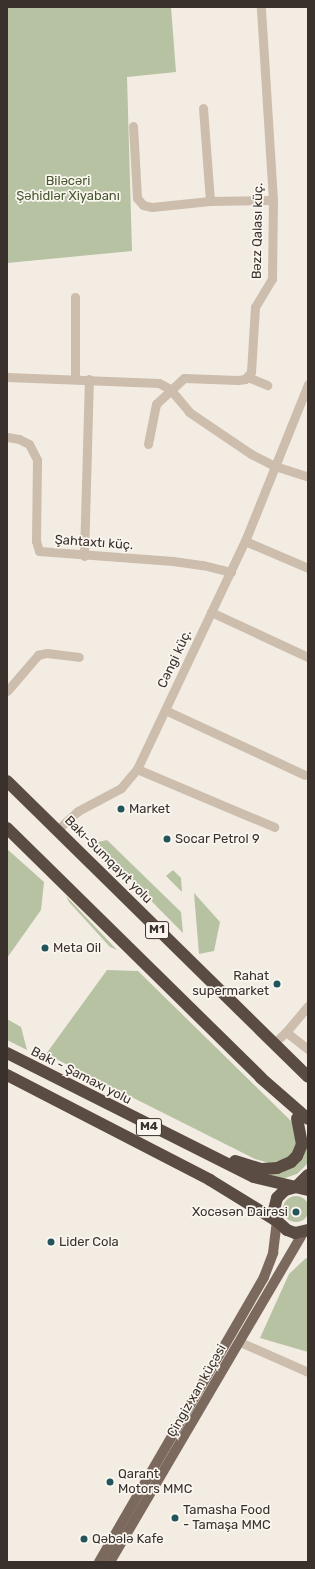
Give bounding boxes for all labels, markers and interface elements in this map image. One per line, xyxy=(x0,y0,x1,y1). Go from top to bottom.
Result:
park label: Biləcəri Şəhidlər Xiyabanı xyxy=(16,174,120,205)
street label: Bəzz Qalası küç. xyxy=(249,183,267,279)
street label: Şahtaxtı küç. xyxy=(54,532,134,554)
street label: Cəngi küç. xyxy=(155,627,195,691)
place label: Market xyxy=(129,801,170,817)
marker: Market xyxy=(116,804,126,814)
street label: Bakı-Sumqayıt yolu xyxy=(61,813,155,907)
place label: Socar Petrol 9 xyxy=(175,831,260,847)
marker: Socar Petrol 9 xyxy=(162,834,172,844)
road number: M1 xyxy=(145,920,169,940)
place label: Meta Oil xyxy=(53,940,101,956)
marker: Meta Oil xyxy=(40,943,50,953)
place label: Rahat supermarket xyxy=(192,969,269,1000)
marker: Rahat supermarket xyxy=(272,979,282,989)
street label: Bakı - Şamaxı yolu xyxy=(28,1044,134,1108)
road number: M4 xyxy=(135,1117,163,1137)
place label: Xocəsən Dairəsi xyxy=(192,1204,288,1220)
marker: Xocəsən Dairəsi xyxy=(291,1207,301,1217)
place label: Lider Cola xyxy=(59,1234,119,1250)
marker: Lider Cola xyxy=(46,1237,56,1247)
street label: Çingiz xan küçəsi xyxy=(164,1342,230,1440)
place label: Qarant Motors MMC xyxy=(118,1467,192,1498)
marker: Qarant Motors MMC xyxy=(105,1477,115,1487)
place label: Tamasha Food - Tamaşa MMC xyxy=(183,1503,271,1534)
marker: Tamasha Food - Tamaşa MMC xyxy=(170,1513,180,1523)
place label: Qəbələ Kafe xyxy=(92,1531,164,1547)
marker: Qəbələ Kafe xyxy=(79,1534,89,1544)

